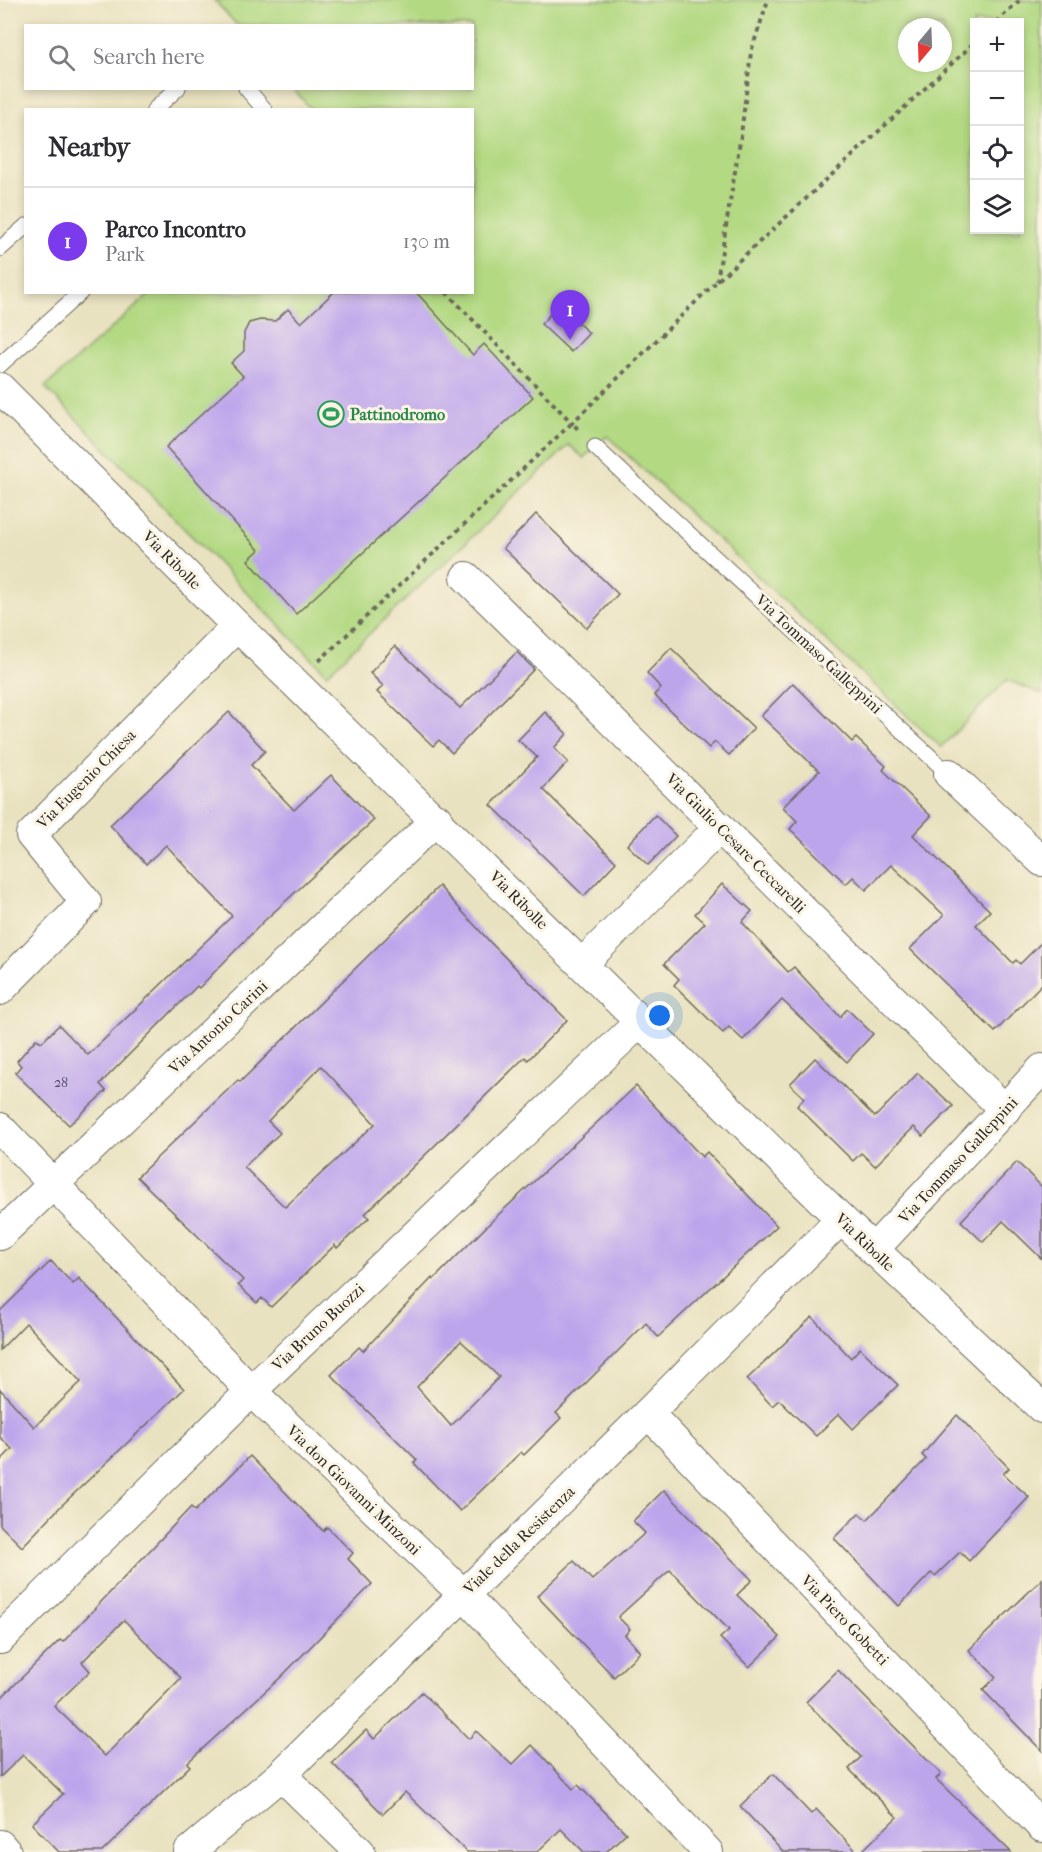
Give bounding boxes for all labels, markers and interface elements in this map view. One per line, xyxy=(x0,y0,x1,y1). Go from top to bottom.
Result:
north arrow xyxy=(898,18,952,72)
map controls xyxy=(970,18,1024,234)
button: + xyxy=(970,18,1024,72)
search box xyxy=(24,24,474,90)
icon: search xyxy=(45,41,78,74)
text: Search here xyxy=(93,44,205,70)
button: − xyxy=(970,72,1024,126)
button: locate xyxy=(970,126,1024,180)
text: Nearby xyxy=(48,132,130,163)
button: layers xyxy=(970,180,1024,234)
text: Parco Incontro xyxy=(105,217,246,243)
text: 1 xyxy=(64,230,71,253)
text: 130 m xyxy=(403,230,450,253)
text: Park xyxy=(105,243,145,266)
pin: 1 xyxy=(550,290,590,340)
sports icon: Pattinodromo xyxy=(316,399,346,429)
place label: Pattinodromo xyxy=(350,405,445,424)
street label: Via Ribolle xyxy=(138,526,205,593)
street label: Via Tommaso Galleppini xyxy=(751,590,886,718)
street label: Via Eugenio Chiesa xyxy=(32,725,140,833)
street label: Via Giulio Cesare Ceccarelli xyxy=(661,768,810,917)
street label: Via Ribolle xyxy=(485,866,552,933)
street label: Via Antonio Carini xyxy=(164,976,272,1078)
your location xyxy=(645,1001,674,1030)
house number: 28 xyxy=(54,1074,68,1091)
street label: Via Tommaso Galleppini xyxy=(894,1093,1022,1228)
street label: Via Ribolle xyxy=(831,1208,899,1275)
street label: Via Bruno Buozzi xyxy=(267,1279,368,1375)
street label: Via don Giovanni Minzoni xyxy=(282,1420,425,1559)
street label: Viale della Resistenza xyxy=(459,1481,579,1599)
street label: Via Piero Gobetti xyxy=(796,1570,893,1669)

